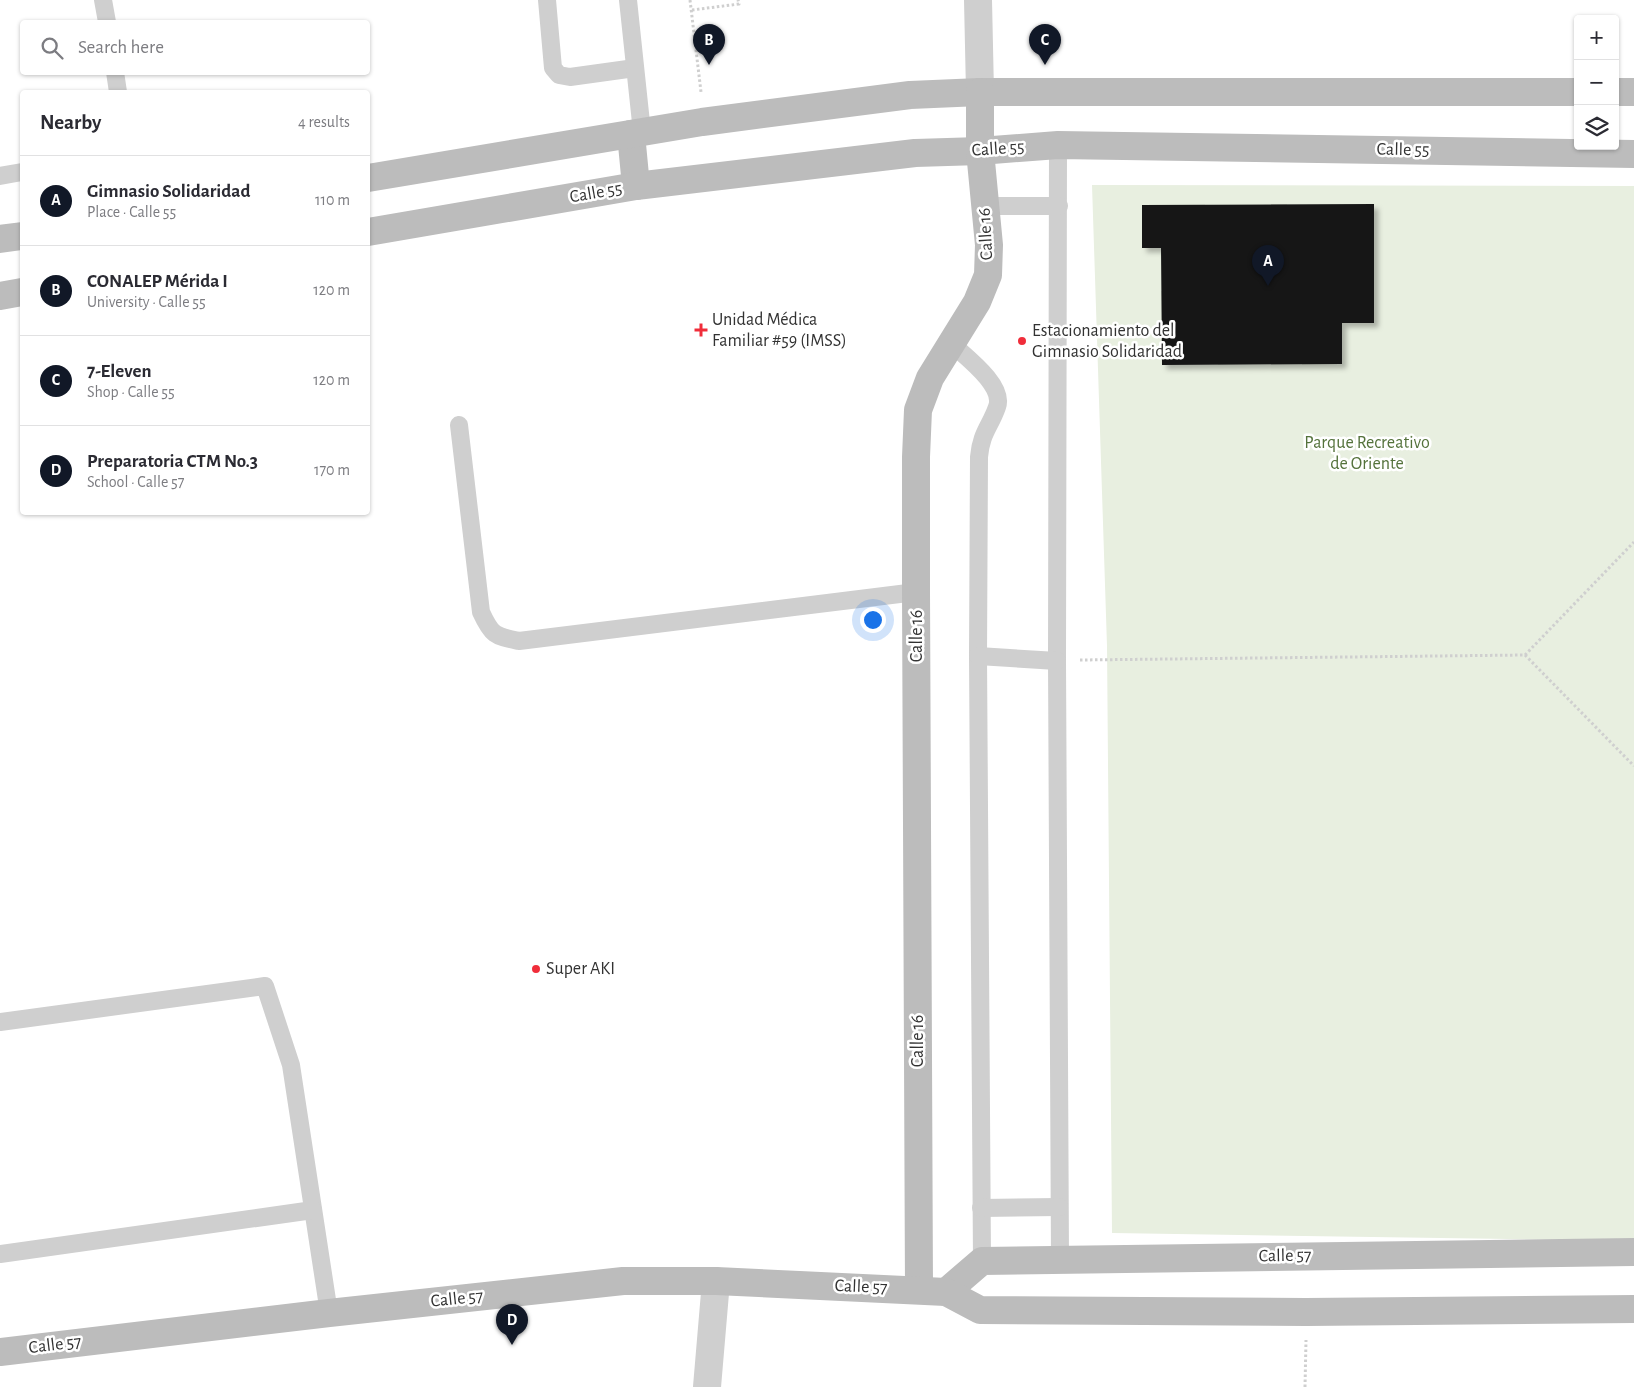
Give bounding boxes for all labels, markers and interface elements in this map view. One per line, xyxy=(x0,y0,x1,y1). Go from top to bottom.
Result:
map controls xyxy=(1574,15,1619,150)
button: + xyxy=(1574,15,1619,60)
search box xyxy=(20,20,370,75)
pin: B xyxy=(693,24,725,65)
pin: C xyxy=(1029,24,1061,65)
icon: search xyxy=(38,34,66,62)
text: Search here xyxy=(78,38,164,57)
button: − xyxy=(1574,60,1619,105)
button: layers xyxy=(1574,105,1619,150)
text: Nearby xyxy=(40,112,101,133)
text: 4 results xyxy=(298,114,350,130)
street label: Calle 55 xyxy=(971,138,1025,160)
street label: Calle 55 xyxy=(1376,141,1430,159)
street label: Calle 55 xyxy=(568,180,624,206)
text: Gimnasio Solidaridad xyxy=(87,182,250,201)
text: A xyxy=(51,192,61,208)
text: 110 m xyxy=(315,192,350,208)
text: Place · Calle 55 xyxy=(87,204,176,220)
street label: Calle 16 xyxy=(976,207,996,261)
pin: A xyxy=(1252,245,1284,286)
text: CONALEP Mérida I xyxy=(87,272,228,291)
text: B xyxy=(51,282,61,298)
text: 120 m xyxy=(313,282,350,298)
text: University · Calle 55 xyxy=(87,294,206,310)
place label: Unidad Médica Familiar #59 (IMSS) xyxy=(712,311,847,350)
place label: Estacionamiento del Gimnasio Solidaridad xyxy=(1032,322,1182,361)
marker: Unidad Médica Familiar #59 (IMSS) xyxy=(694,323,708,337)
marker: Estacionamiento del Gimnasio Solidaridad xyxy=(1016,335,1028,347)
text: 7-Eleven xyxy=(87,362,151,381)
text: C xyxy=(52,372,60,388)
text: 120 m xyxy=(313,372,350,388)
text: Shop · Calle 55 xyxy=(87,384,175,400)
park label: Parque Recreativo de Oriente xyxy=(1304,434,1430,473)
text: Preparatoria CTM No.3 xyxy=(87,452,258,471)
text: D xyxy=(51,462,61,478)
text: 170 m xyxy=(314,462,350,478)
text: School · Calle 57 xyxy=(87,474,184,490)
your location xyxy=(860,607,886,633)
street label: Calle 16 xyxy=(908,610,926,662)
place label: Super AKI xyxy=(546,960,615,978)
marker: Super AKI xyxy=(530,963,542,975)
street label: Calle 16 xyxy=(909,1015,927,1067)
street label: Calle 57 xyxy=(1258,1247,1312,1265)
street label: Calle 57 xyxy=(834,1277,888,1297)
street label: Calle 57 xyxy=(430,1287,484,1311)
pin: D xyxy=(496,1304,528,1345)
street label: Calle 57 xyxy=(28,1333,82,1357)

